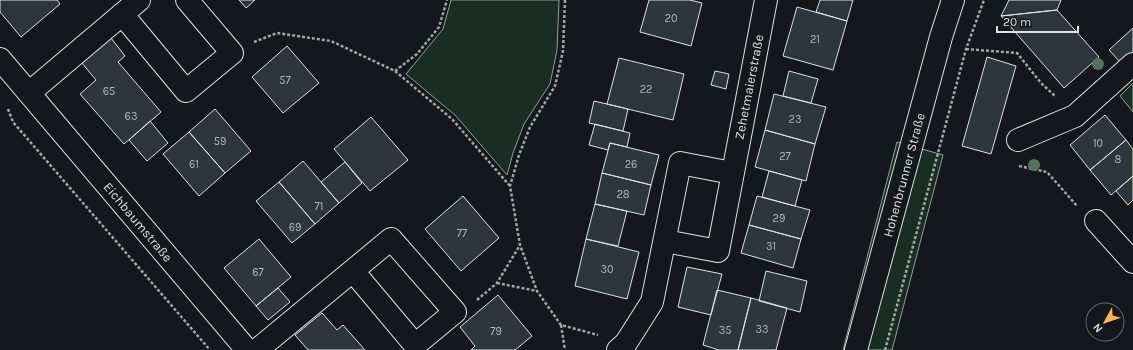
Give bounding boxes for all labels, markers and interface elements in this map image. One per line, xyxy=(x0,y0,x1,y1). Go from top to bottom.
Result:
scale bar xyxy=(997,8,1078,34)
house number: 20 xyxy=(665,12,677,25)
text: 20 m xyxy=(1003,15,1031,29)
street label: Zehetmaierstraße xyxy=(731,33,767,141)
house number: 21 xyxy=(810,33,820,46)
house number: 57 xyxy=(279,74,291,87)
house number: 22 xyxy=(640,83,652,96)
house number: 65 xyxy=(103,85,115,98)
house number: 63 xyxy=(125,110,137,123)
street label: Hohenbrunner Straße xyxy=(880,111,928,239)
house number: 23 xyxy=(789,113,801,126)
house number: 59 xyxy=(214,135,226,148)
house number: 10 xyxy=(1093,137,1103,150)
house number: 27 xyxy=(779,150,791,163)
house number: 8 xyxy=(1115,153,1122,166)
house number: 61 xyxy=(189,158,199,171)
house number: 26 xyxy=(625,158,637,171)
street label: Eichbaumstraße xyxy=(100,179,176,265)
house number: 28 xyxy=(616,188,630,201)
house number: 71 xyxy=(315,200,323,213)
house number: 29 xyxy=(773,212,785,225)
house number: 69 xyxy=(289,221,301,234)
house number: 77 xyxy=(457,227,467,240)
house number: 31 xyxy=(766,240,776,253)
house number: 30 xyxy=(600,263,614,276)
house number: 67 xyxy=(252,266,264,279)
north arrow xyxy=(1085,302,1125,342)
text: N xyxy=(1090,321,1105,335)
house number: 33 xyxy=(756,323,769,336)
house number: 35 xyxy=(719,324,731,337)
house number: 79 xyxy=(490,325,502,338)

